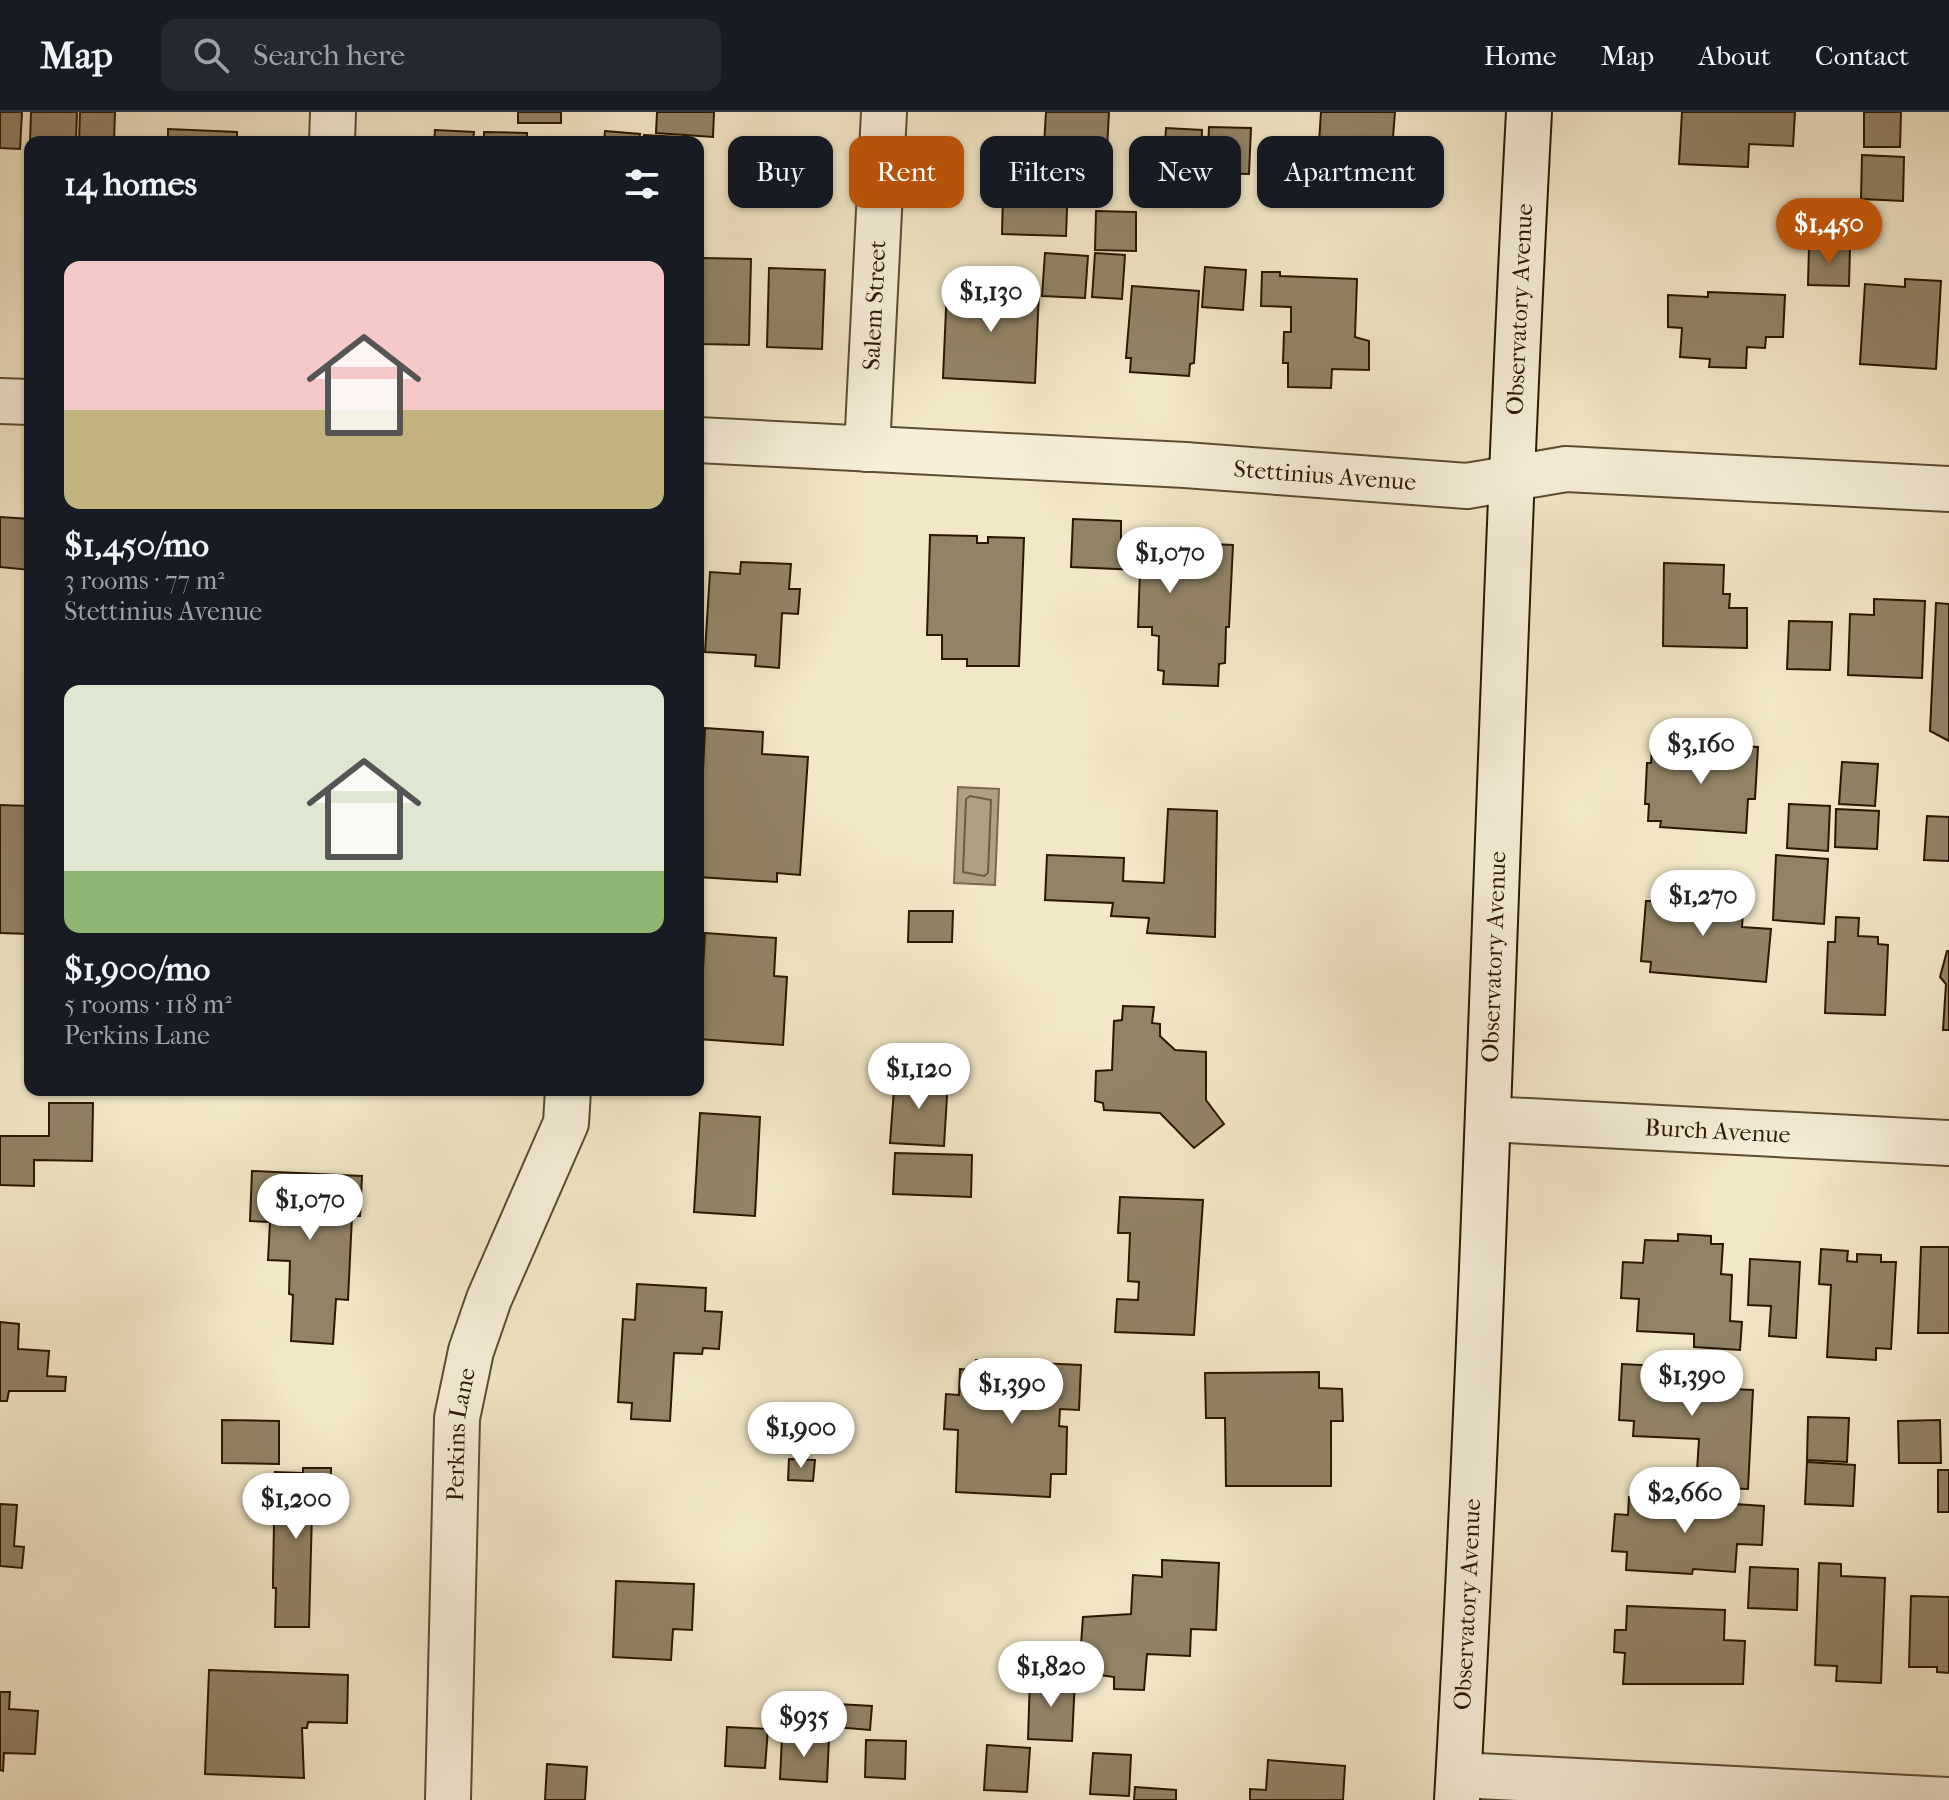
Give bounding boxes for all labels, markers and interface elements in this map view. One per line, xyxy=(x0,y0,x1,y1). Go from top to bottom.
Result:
search box xyxy=(161,19,721,91)
text: Map xyxy=(40,33,113,78)
icon: search xyxy=(189,33,233,77)
text: Search here xyxy=(253,38,405,73)
text: Home xyxy=(1484,39,1557,72)
text: Map xyxy=(1601,39,1654,72)
text: About xyxy=(1698,39,1771,72)
text: Contact xyxy=(1815,39,1909,72)
chip: Buy xyxy=(728,136,833,208)
chip: Rent xyxy=(849,136,964,208)
chip: Filters xyxy=(980,136,1113,208)
chip: New xyxy=(1129,136,1241,208)
chip: Apartment xyxy=(1257,136,1444,208)
icon: filters xyxy=(620,162,664,206)
text: 14 homes xyxy=(64,164,197,204)
pin: $1,450 xyxy=(1764,198,1894,266)
street label: Observatory Avenue xyxy=(1501,203,1538,416)
text: $1,450 xyxy=(1794,208,1864,239)
street label: Salem Street xyxy=(857,239,892,371)
pin: $1,130 xyxy=(926,266,1056,334)
text: $1,130 xyxy=(959,276,1023,307)
icon: home xyxy=(292,313,436,457)
street label: Stettinius Avenue xyxy=(1233,455,1417,496)
text: $1,450/mo xyxy=(64,525,209,565)
pin: $1,070 xyxy=(1105,527,1235,595)
text: $1,070 xyxy=(1135,537,1205,568)
text: 3 rooms · 77 m² xyxy=(64,565,225,596)
text: Stettinius Avenue xyxy=(64,596,262,627)
pin: $3,160 xyxy=(1636,718,1766,786)
text: $3,160 xyxy=(1667,728,1735,759)
icon: home xyxy=(292,737,436,881)
street label: Observatory Avenue xyxy=(1476,850,1512,1063)
pin: $1,270 xyxy=(1638,870,1768,938)
text: $1,270 xyxy=(1668,880,1738,911)
text: $1,900/mo xyxy=(64,949,210,989)
text: 5 rooms · 118 m² xyxy=(64,989,232,1020)
text: Perkins Lane xyxy=(64,1020,210,1051)
pin: $1,120 xyxy=(854,1043,984,1111)
text: $1,120 xyxy=(886,1053,952,1084)
street label: Burch Avenue xyxy=(1644,1113,1791,1149)
pin: $1,070 xyxy=(245,1174,375,1242)
text: $1,070 xyxy=(275,1184,345,1215)
pin: $1,390 xyxy=(1627,1350,1757,1418)
pin: $1,390 xyxy=(947,1358,1077,1426)
text: $1,390 xyxy=(1658,1360,1726,1391)
street label: Perkins Lane xyxy=(441,1365,481,1502)
text: $1,390 xyxy=(978,1368,1046,1399)
pin: $1,900 xyxy=(736,1402,866,1470)
text: $1,900 xyxy=(766,1412,836,1443)
pin: $2,660 xyxy=(1620,1467,1750,1535)
pin: $1,200 xyxy=(231,1473,361,1541)
text: $2,660 xyxy=(1647,1477,1723,1508)
text: $1,200 xyxy=(260,1483,332,1514)
street label: Observatory Avenue xyxy=(1448,1498,1486,1711)
pin: $1,820 xyxy=(986,1641,1116,1709)
text: $1,820 xyxy=(1016,1651,1086,1682)
pin: $935 xyxy=(757,1691,851,1759)
text: $935 xyxy=(779,1701,829,1732)

